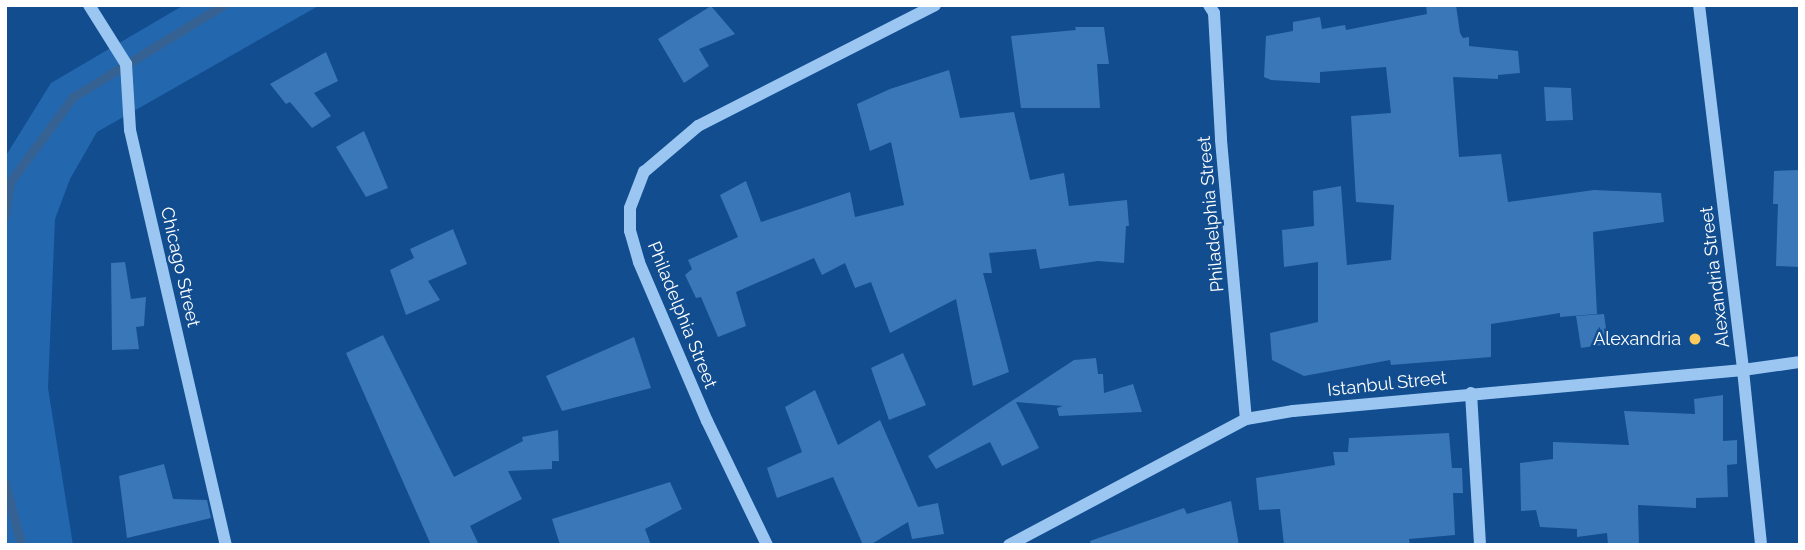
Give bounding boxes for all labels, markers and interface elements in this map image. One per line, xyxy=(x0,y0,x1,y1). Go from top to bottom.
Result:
street label: Philadelphia Street xyxy=(1193,135,1229,293)
street label: Chicago Street xyxy=(156,205,204,329)
street label: Alexandria Street xyxy=(1696,205,1734,349)
street label: Philadelphia Street xyxy=(643,238,721,392)
place label: Alexandria xyxy=(1593,328,1681,350)
marker: Alexandria xyxy=(1687,331,1703,347)
street label: Istanbul Street xyxy=(1326,367,1448,401)

